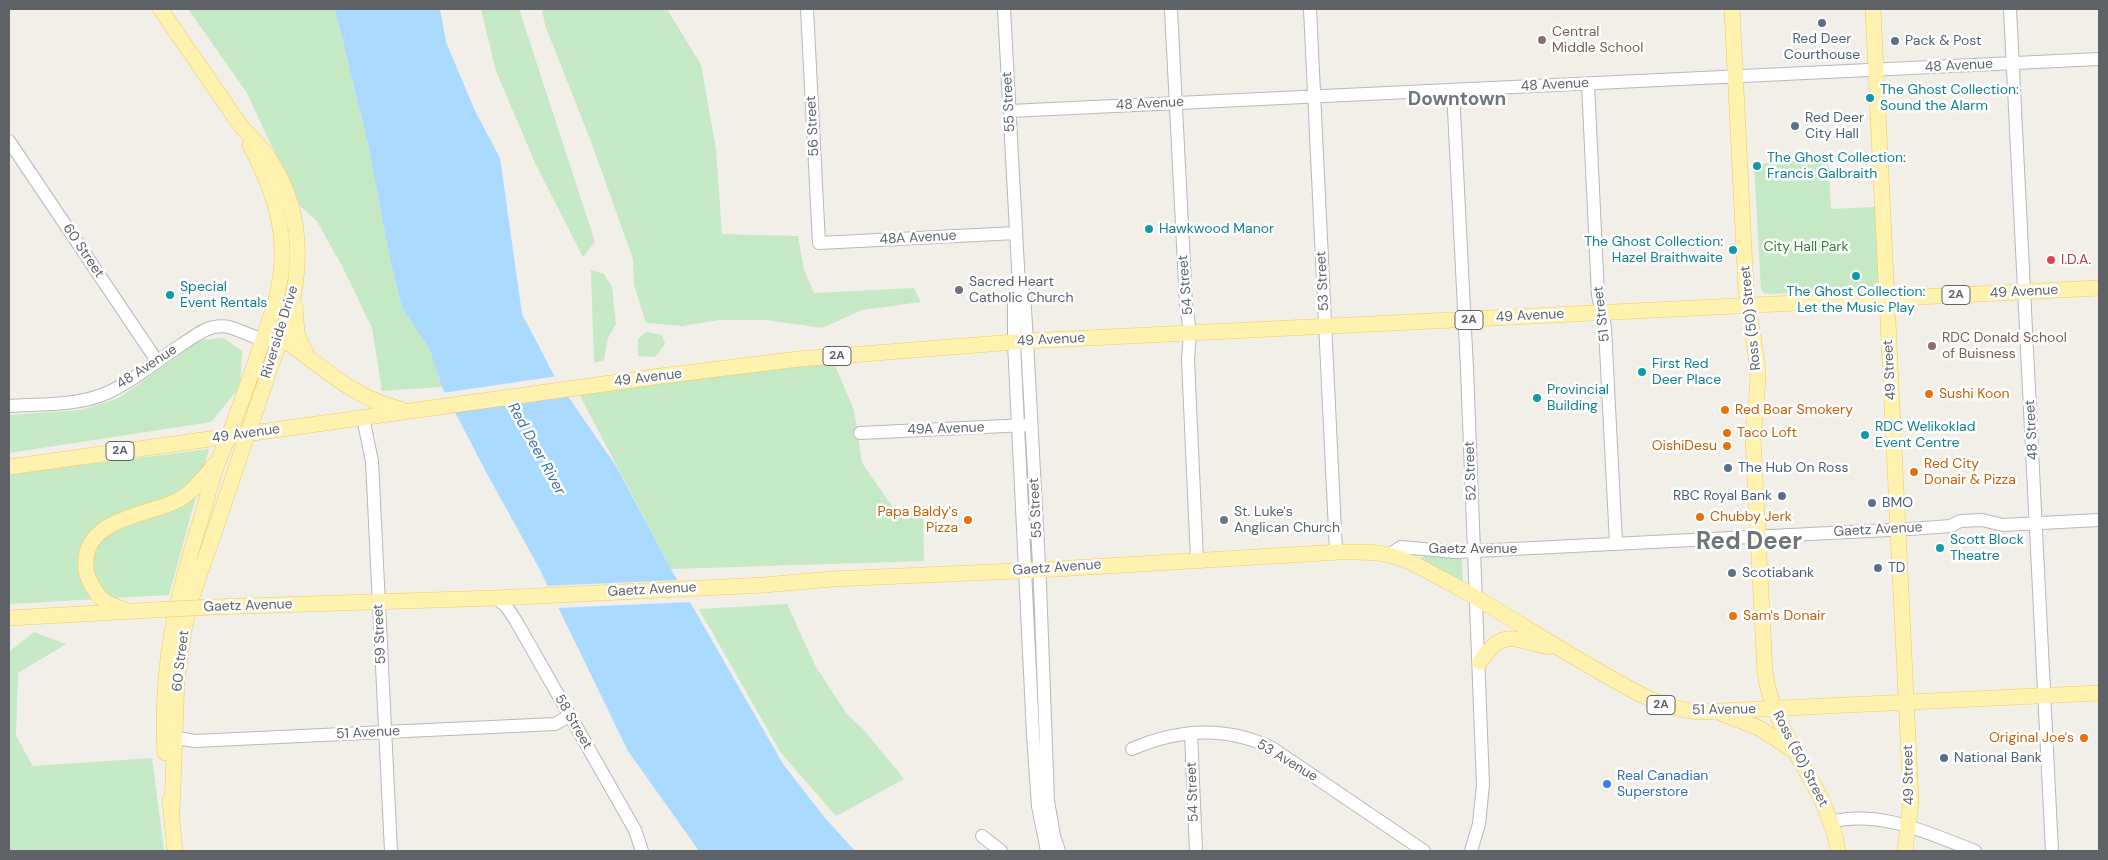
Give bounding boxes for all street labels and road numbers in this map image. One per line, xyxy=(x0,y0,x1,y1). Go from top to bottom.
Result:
street label: 48 Avenue xyxy=(1924,56,1994,76)
street label: 55 Street xyxy=(999,71,1019,133)
street label: 48 Avenue xyxy=(1520,75,1590,95)
street label: 48 Avenue xyxy=(1115,94,1185,114)
street label: 56 Street xyxy=(803,95,823,157)
street label: 60 Street xyxy=(59,221,107,281)
street label: 48A Avenue xyxy=(879,228,957,248)
street label: 53 Street xyxy=(1313,250,1333,312)
street label: 54 Street xyxy=(1175,254,1197,316)
street label: Ross (50) Street xyxy=(1737,265,1765,371)
street label: 49 Avenue xyxy=(1989,282,2059,302)
street label: Riverside Drive xyxy=(258,284,302,380)
street label: 51 Street xyxy=(1590,285,1614,343)
road number: 2A xyxy=(1942,286,1970,304)
street label: 49 Avenue xyxy=(1495,306,1565,326)
road number: 2A xyxy=(1455,310,1483,330)
street label: 49 Avenue xyxy=(1016,330,1086,350)
street label: 49 Street xyxy=(1880,339,1900,401)
street label: 48 Avenue xyxy=(114,341,180,393)
road number: 2A xyxy=(823,346,851,366)
street label: 49 Avenue xyxy=(613,365,683,391)
street label: 48 Street xyxy=(2022,399,2042,461)
street label: 49A Avenue xyxy=(907,419,985,439)
street label: 49 Avenue xyxy=(211,421,281,447)
street label: 52 Street xyxy=(1462,441,1480,501)
road number: 2A xyxy=(106,442,134,461)
street label: 55 Street xyxy=(1026,477,1046,539)
street label: Gaetz Avenue xyxy=(1833,519,1923,541)
street label: Gaetz Avenue xyxy=(1428,541,1518,557)
street label: Gaetz Avenue xyxy=(1012,557,1102,579)
street label: Gaetz Avenue xyxy=(607,579,697,601)
street label: Gaetz Avenue xyxy=(203,596,293,616)
street label: 59 Street xyxy=(370,603,390,665)
street label: 60 Street xyxy=(169,629,193,693)
street label: 58 Street xyxy=(551,692,595,752)
road number: 2A xyxy=(1647,696,1675,714)
street label: 51 Avenue xyxy=(1692,701,1756,719)
street label: Ross (50) Street xyxy=(1769,708,1831,810)
street label: 51 Avenue xyxy=(336,723,400,743)
street label: 53 Avenue xyxy=(1253,736,1321,786)
street label: 49 Street xyxy=(1900,745,1918,805)
street label: 54 Street xyxy=(1184,762,1202,822)

